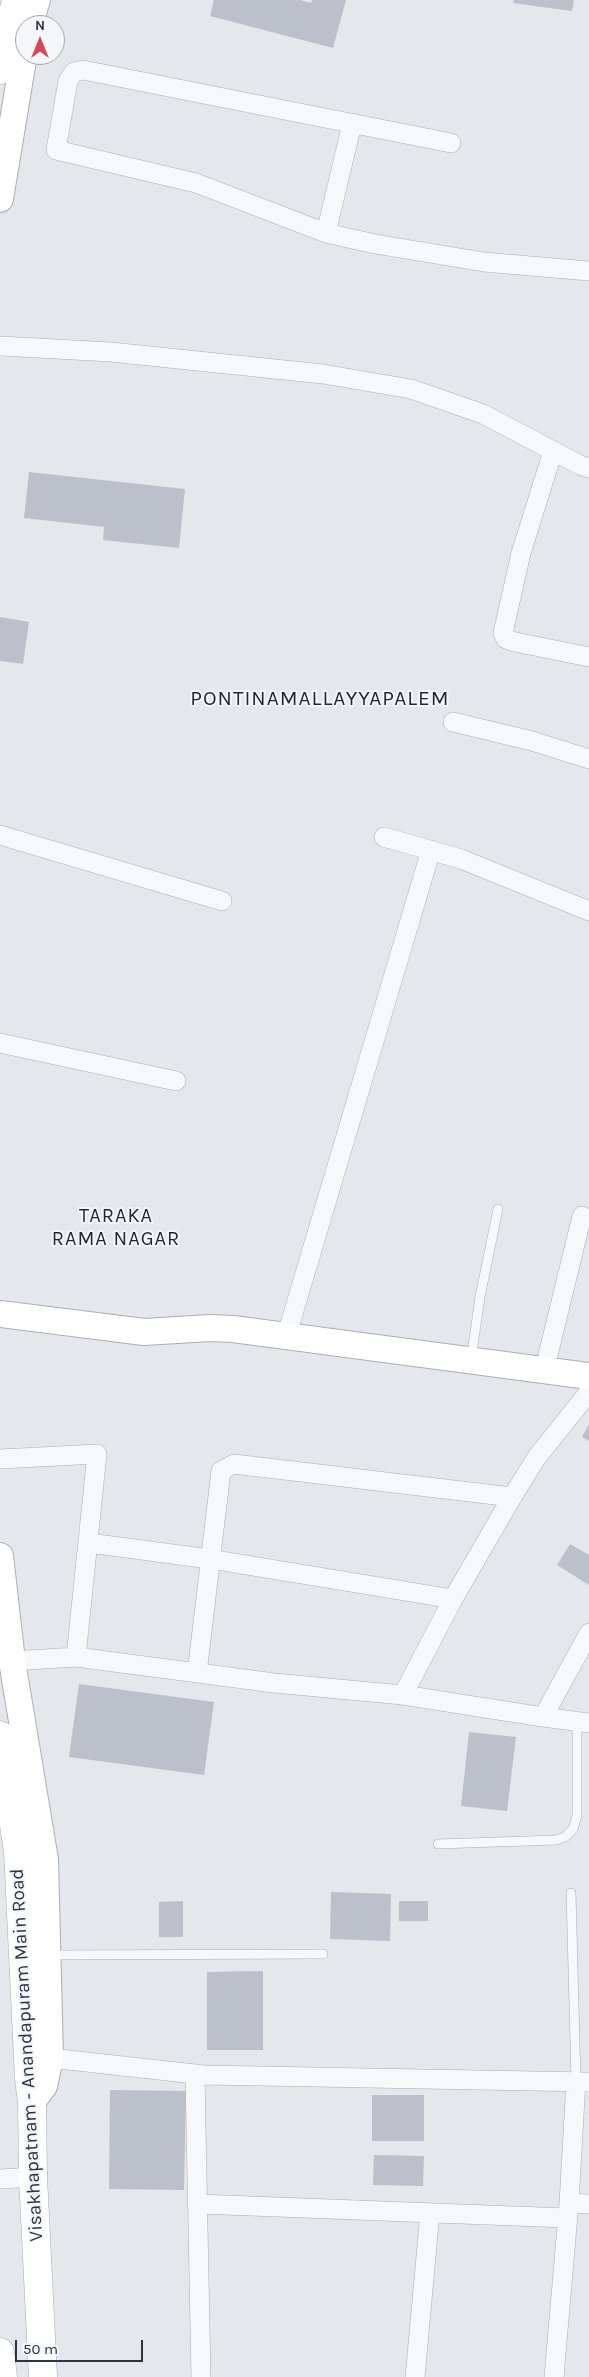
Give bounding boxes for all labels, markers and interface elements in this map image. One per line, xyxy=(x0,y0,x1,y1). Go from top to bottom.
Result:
north arrow xyxy=(15,15,65,65)
text: N xyxy=(35,17,45,34)
district label: PONTINAMALLAYYAPALEM xyxy=(188,686,452,712)
district label: TARAKA RAMA NAGAR xyxy=(50,1204,182,1251)
street label: Visakhapatnam - Anandapuram Main Road xyxy=(6,1868,48,2242)
scale bar xyxy=(18,2330,145,2362)
text: 50 m xyxy=(23,2340,58,2358)

